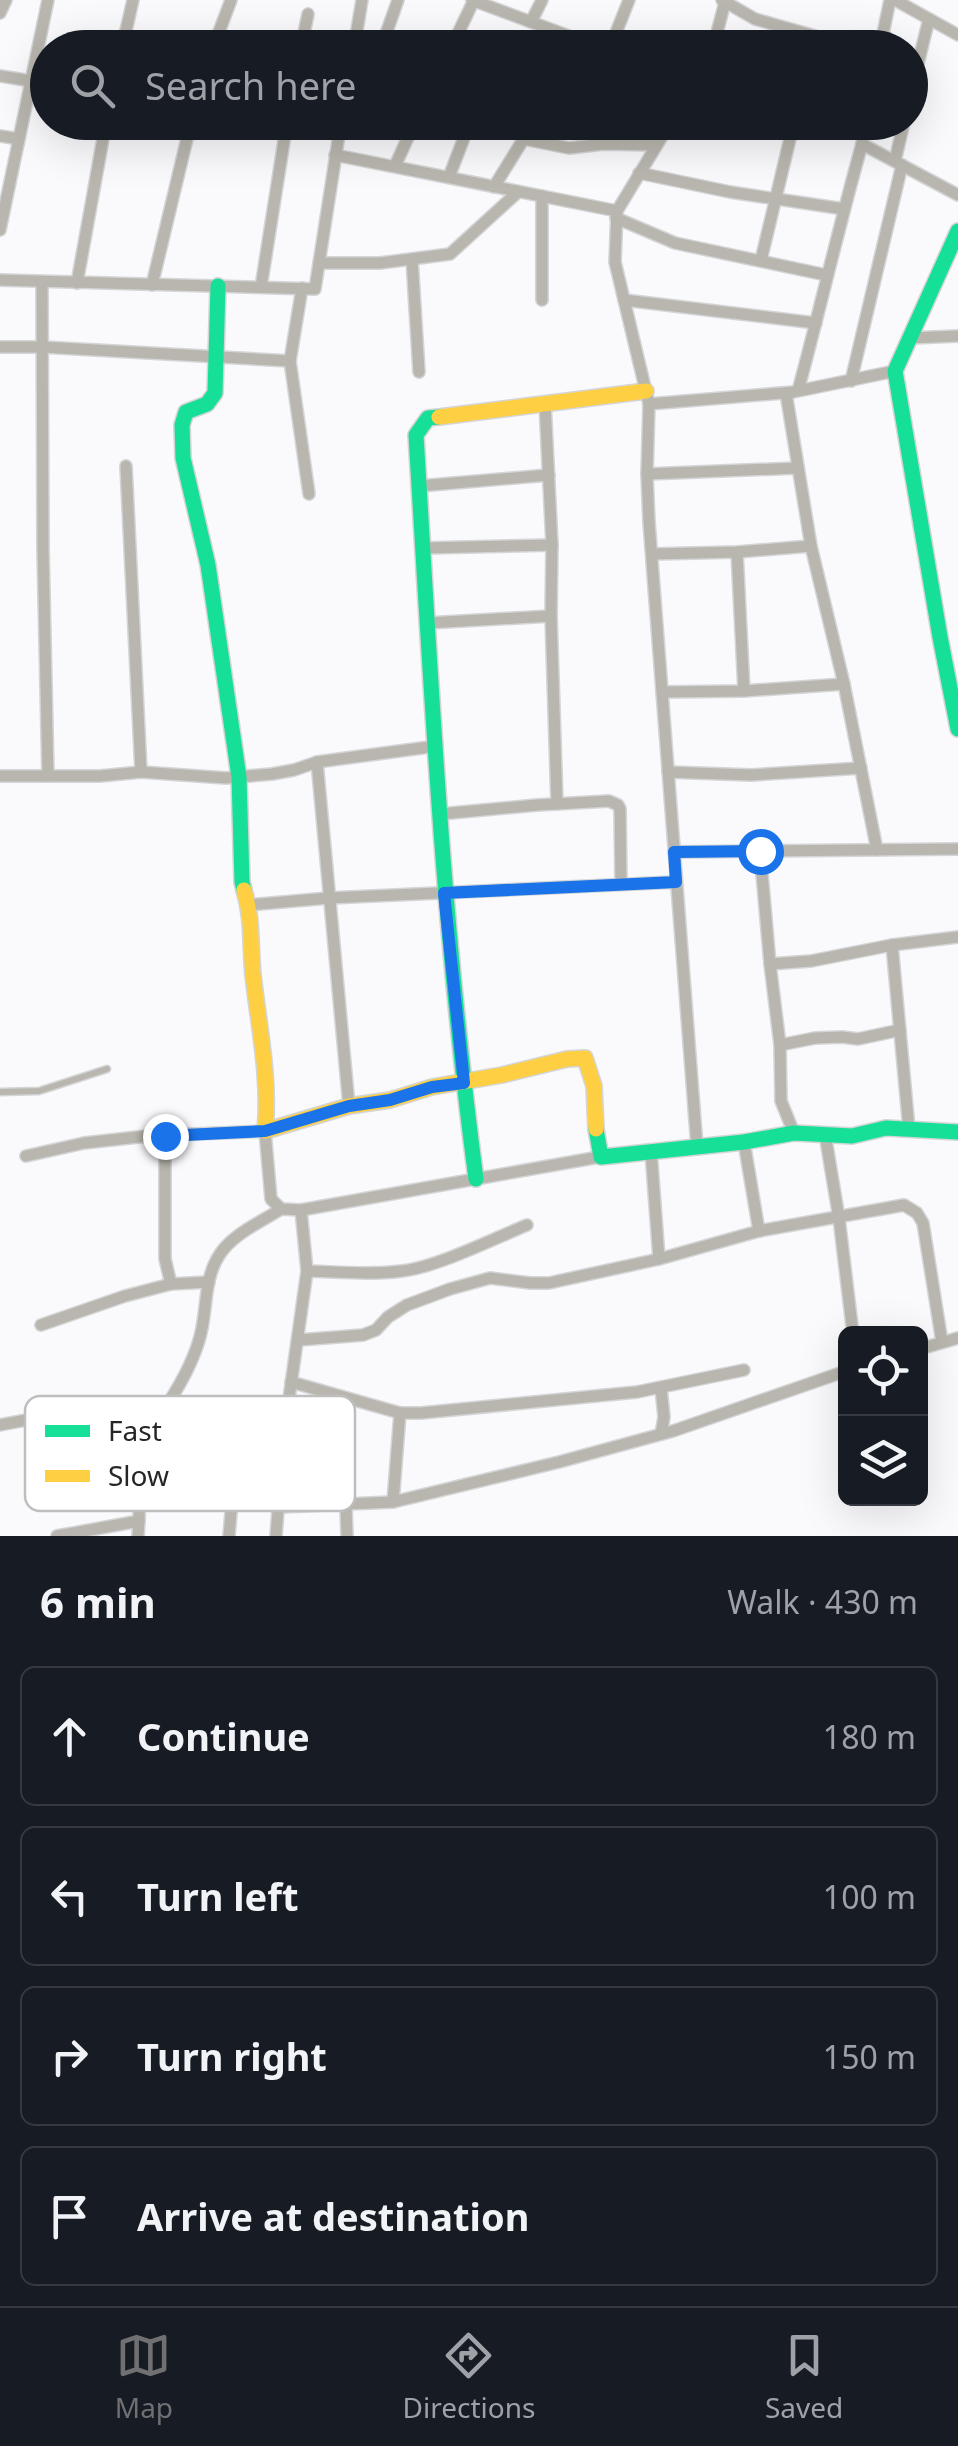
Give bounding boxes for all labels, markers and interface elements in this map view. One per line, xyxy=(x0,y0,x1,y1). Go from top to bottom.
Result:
search box xyxy=(30,30,928,140)
icon: search xyxy=(65,58,120,113)
text: Search here xyxy=(145,59,356,111)
route start xyxy=(738,829,784,875)
route end xyxy=(143,1114,189,1160)
map controls xyxy=(838,1326,928,1506)
button: locate xyxy=(838,1326,928,1416)
legend xyxy=(25,1396,355,1511)
text: Fast xyxy=(108,1411,162,1449)
button: layers xyxy=(838,1416,928,1506)
text: Slow xyxy=(108,1456,169,1494)
text: 6 min xyxy=(40,1573,156,1630)
text: Walk · 430 m xyxy=(727,1580,918,1623)
icon: ahead xyxy=(42,1709,97,1764)
text: Continue xyxy=(137,1710,310,1762)
text: 180 m xyxy=(823,1715,916,1758)
icon: left xyxy=(42,1869,97,1924)
text: Turn left xyxy=(137,1870,299,1922)
text: 100 m xyxy=(823,1875,916,1918)
icon: right xyxy=(42,2029,97,2084)
text: Turn right xyxy=(137,2030,327,2082)
text: 150 m xyxy=(823,2035,916,2078)
icon: arrive xyxy=(42,2189,97,2244)
text: Arrive at destination xyxy=(137,2190,529,2242)
tab: Map xyxy=(115,2328,173,2426)
tab: Directions xyxy=(403,2328,535,2426)
tab: Saved xyxy=(765,2328,843,2426)

